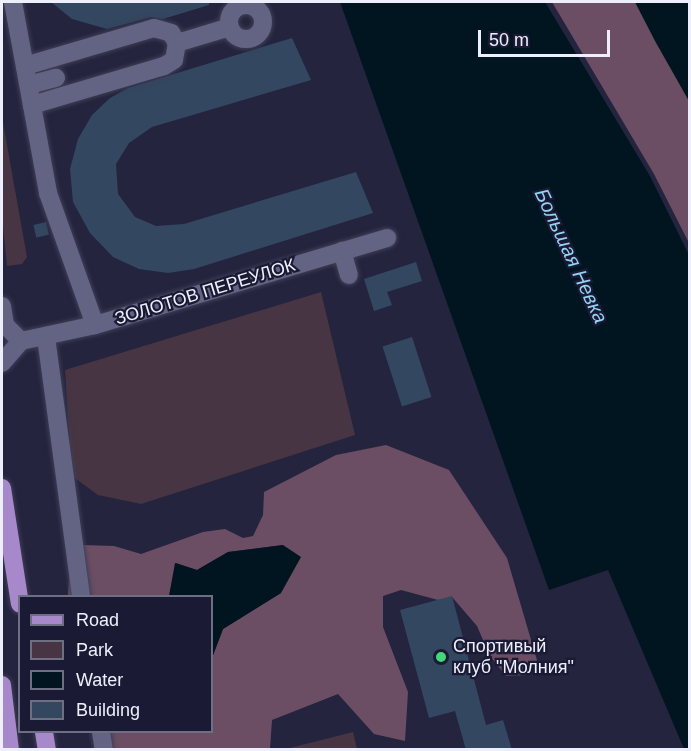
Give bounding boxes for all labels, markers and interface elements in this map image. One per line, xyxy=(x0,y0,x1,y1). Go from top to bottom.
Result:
scale bar xyxy=(481,18,613,56)
text: 50 m xyxy=(489,30,529,50)
water label: Большая Невка xyxy=(529,185,613,327)
street label: ЗОЛОТОВ ПЕРЕУЛОК xyxy=(112,254,298,330)
legend xyxy=(18,595,213,733)
text: Road xyxy=(76,610,119,630)
place label: Спортивый клуб "Молния" xyxy=(453,636,574,678)
text: Park xyxy=(76,640,113,660)
marker: Спортивый клуб "Молния" xyxy=(434,650,448,664)
text: Water xyxy=(76,670,123,690)
text: Building xyxy=(76,700,140,720)

